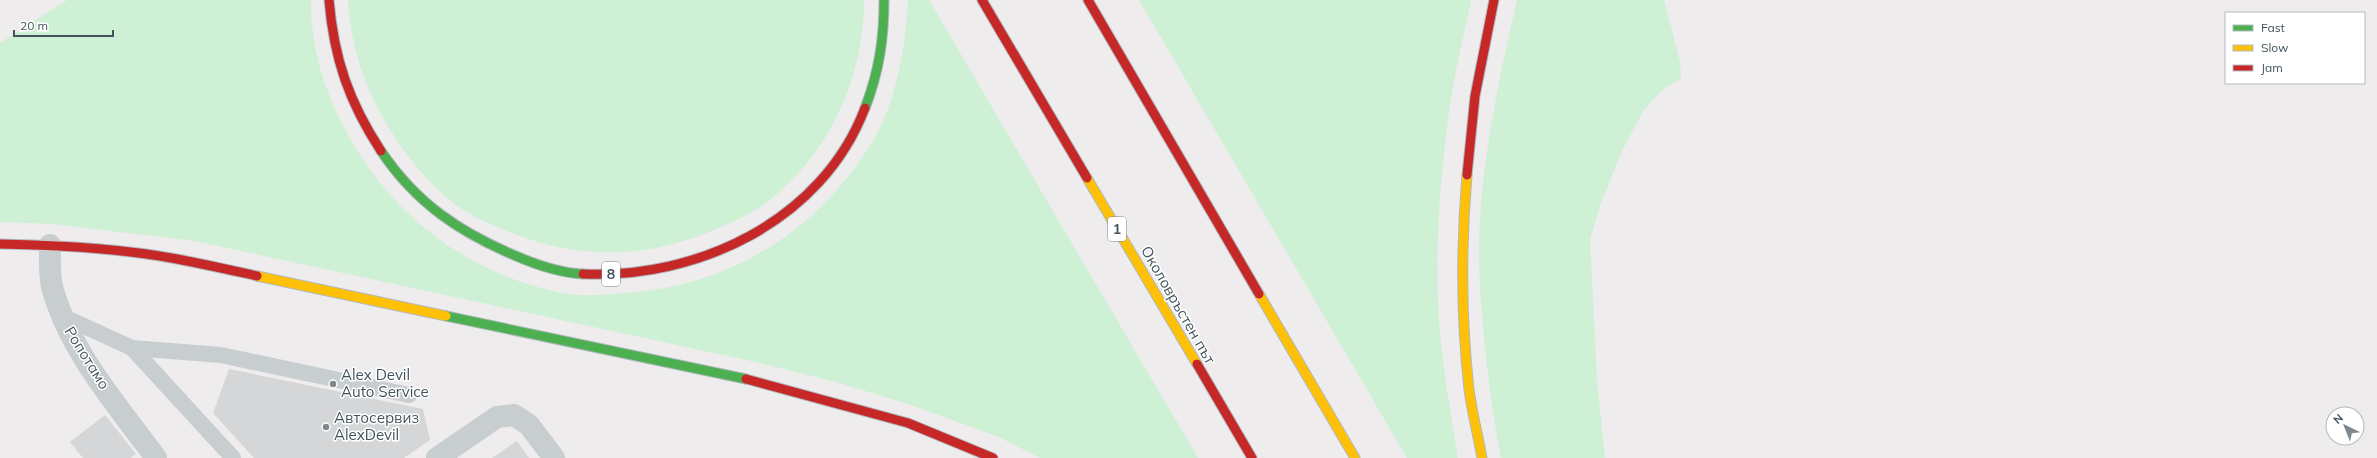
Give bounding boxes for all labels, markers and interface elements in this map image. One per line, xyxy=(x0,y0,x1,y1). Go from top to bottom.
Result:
scale bar xyxy=(14,12,113,38)
legend xyxy=(2225,12,2365,84)
text: 20 m xyxy=(20,18,48,33)
text: Fast xyxy=(2261,20,2285,35)
text: Slow xyxy=(2261,40,2289,55)
text: Jam xyxy=(2261,60,2283,75)
road number: 1 xyxy=(1108,217,1126,241)
street label: Околовръстен път xyxy=(1137,242,1220,367)
road number: 8 xyxy=(602,262,620,286)
street label: Ропотамо xyxy=(61,323,114,393)
place label: Alex Devil Auto Service xyxy=(341,365,429,401)
marker: Alex Devil Auto Service xyxy=(328,379,338,389)
north arrow xyxy=(2325,406,2365,446)
place label: Автосервиз AlexDevil xyxy=(334,408,419,444)
text: N xyxy=(2330,411,2346,427)
marker: Автосервиз AlexDevil xyxy=(321,422,331,432)

